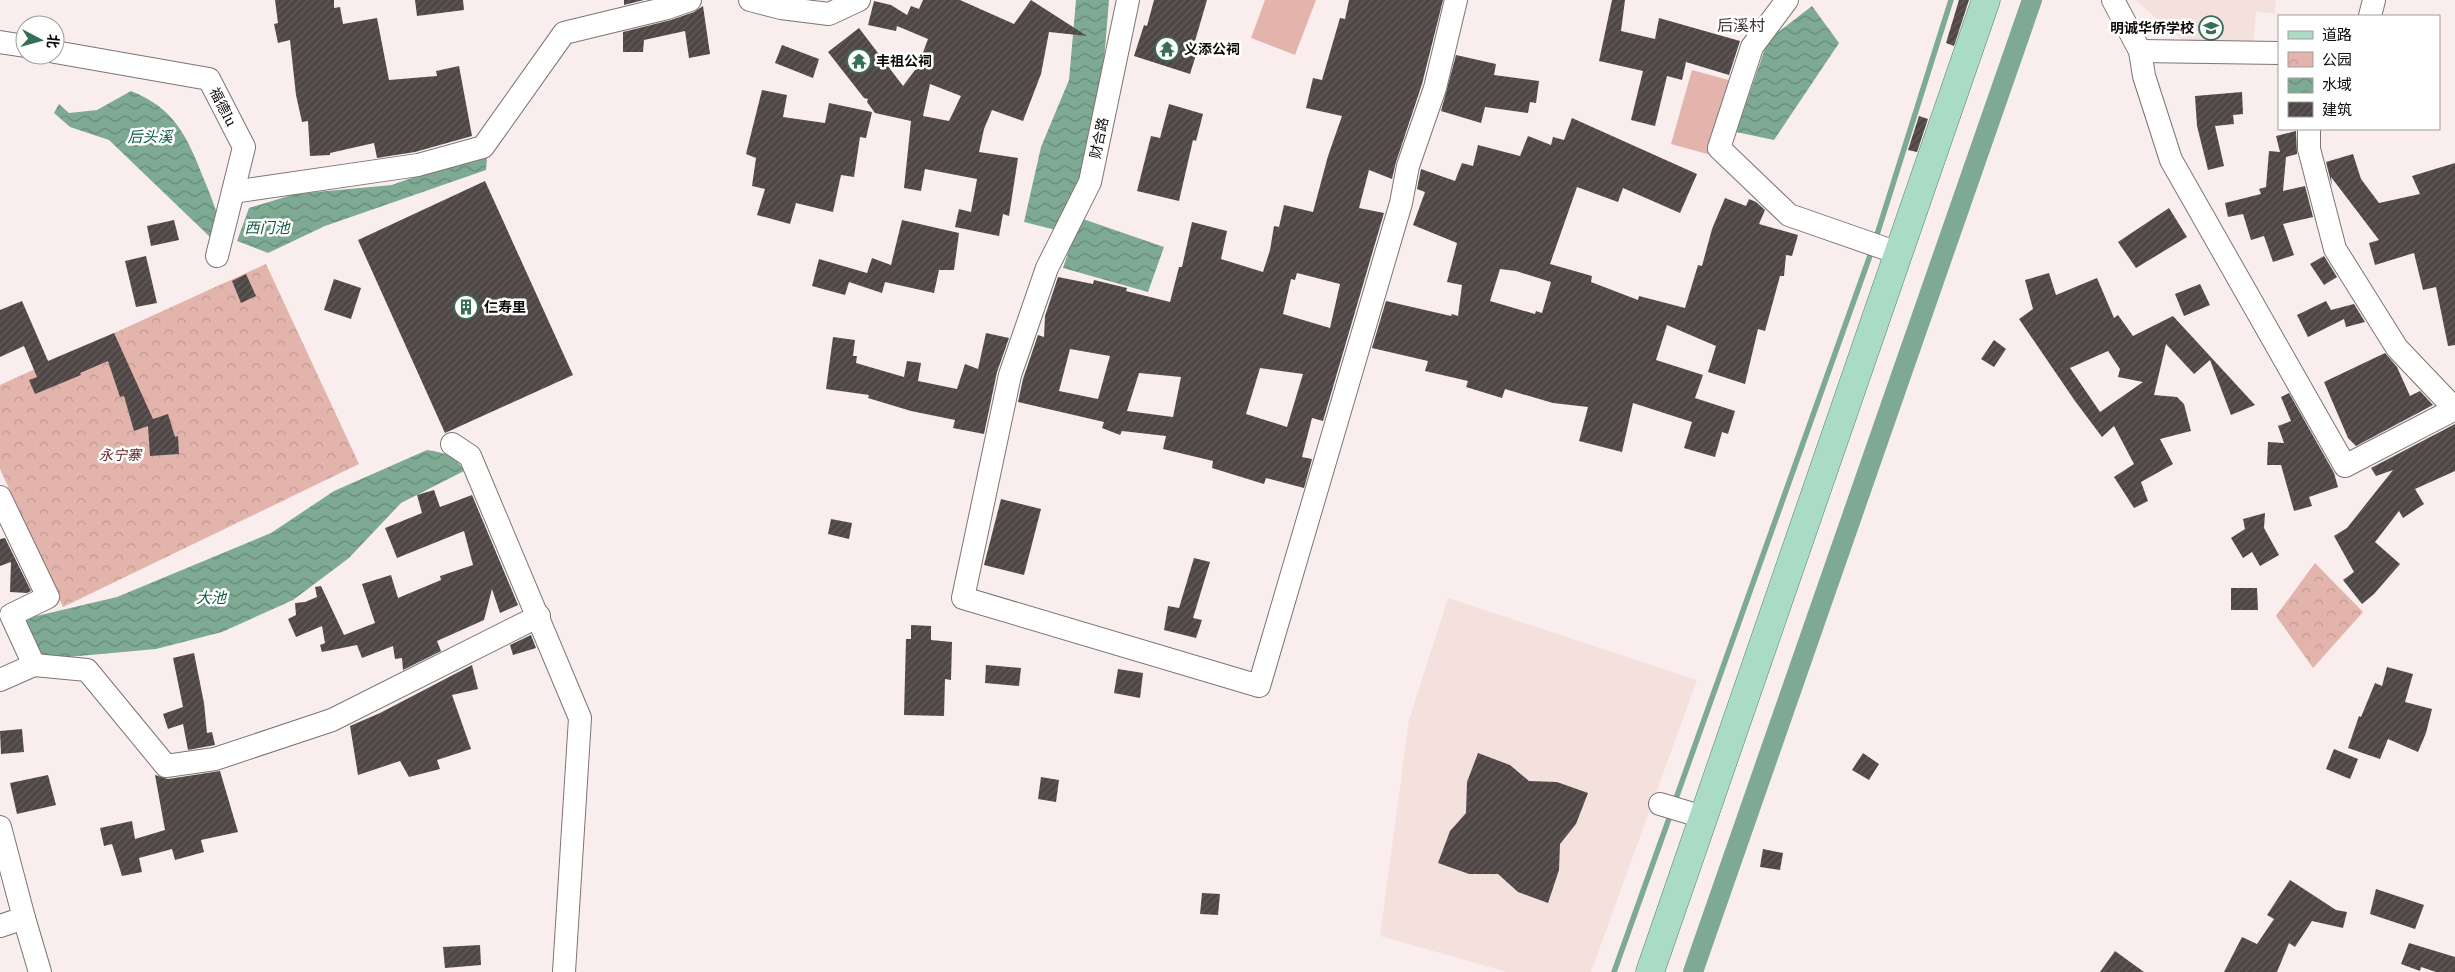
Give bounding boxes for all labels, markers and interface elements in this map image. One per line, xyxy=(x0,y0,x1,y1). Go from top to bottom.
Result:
district label: 后溪村 xyxy=(1717,12,1765,36)
north arrow xyxy=(15,15,65,65)
school or university icon: 明诚华侨学校 xyxy=(2198,15,2224,41)
legend xyxy=(2278,15,2440,130)
place label: 明诚华侨学校 xyxy=(2110,17,2194,37)
text: 道路 xyxy=(2322,22,2352,45)
text: 北 xyxy=(43,33,65,49)
temple icon: 义添公祠 xyxy=(1154,36,1180,62)
place label: 义添公祠 xyxy=(1184,38,1240,58)
text: 公园 xyxy=(2322,47,2352,70)
temple icon: 丰祖公祠 xyxy=(846,48,872,74)
place label: 丰祖公祠 xyxy=(876,50,932,70)
text: 水域 xyxy=(2322,72,2352,95)
street label: 福德lu xyxy=(206,84,242,130)
text: 建筑 xyxy=(2322,97,2352,120)
street label: 财合路 xyxy=(1084,115,1112,160)
water label: 后头溪 xyxy=(127,124,174,147)
water label: 西门池 xyxy=(244,215,291,238)
building icon: 仁寿里 xyxy=(453,294,479,320)
place label: 仁寿里 xyxy=(484,296,526,316)
park label: 永宁寨 xyxy=(99,444,143,464)
water label: 大池 xyxy=(196,585,228,608)

